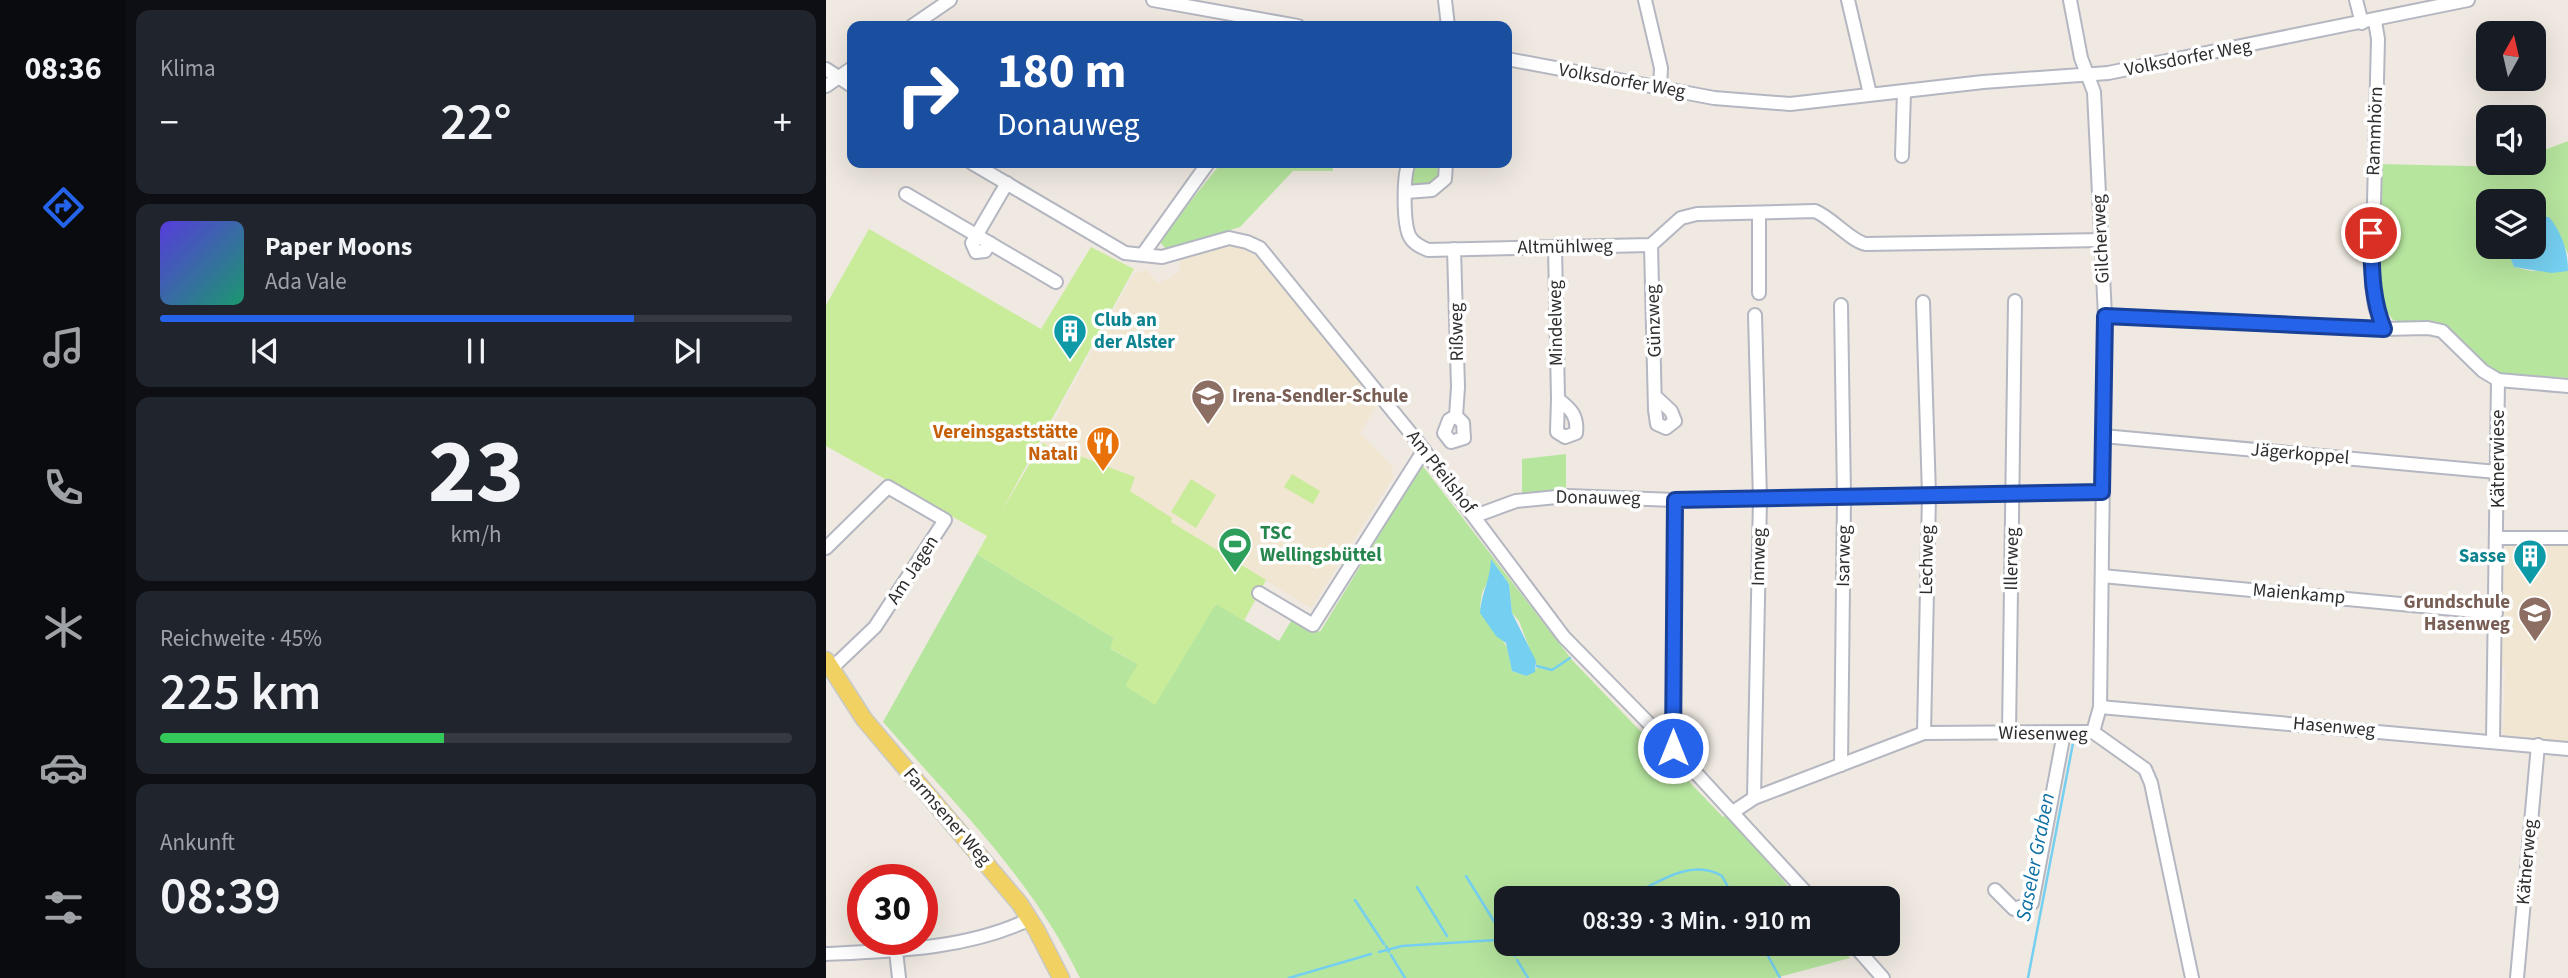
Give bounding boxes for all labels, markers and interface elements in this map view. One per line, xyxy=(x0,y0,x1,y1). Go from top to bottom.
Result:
north arrow xyxy=(2476,21,2546,91)
map controls xyxy=(2476,21,2546,259)
street label: Volksdorfer Weg xyxy=(2122,32,2254,83)
text: 180 m xyxy=(997,37,1126,107)
text: 08:36 xyxy=(24,46,102,92)
icon: right xyxy=(882,49,973,140)
text: Klima xyxy=(160,52,216,85)
street label: Volksdorfer Weg xyxy=(1556,57,1688,106)
text: 22° xyxy=(440,86,512,160)
street label: Rammhörn xyxy=(2360,86,2390,176)
text: − xyxy=(160,96,179,150)
text: + xyxy=(773,96,792,150)
text: Donauweg xyxy=(997,102,1140,148)
button: sound xyxy=(2476,105,2546,175)
icon: directions xyxy=(39,183,88,232)
button: layers xyxy=(2476,189,2546,259)
street label: Gilcherweg xyxy=(2085,193,2117,284)
pin xyxy=(2341,203,2401,263)
icon: arrive xyxy=(2352,214,2390,252)
text: Paper Moons xyxy=(265,228,412,265)
street label: Altmühlweg xyxy=(1517,233,1613,261)
text: Ada Vale xyxy=(265,265,347,298)
street label: Mindelweg xyxy=(1542,279,1570,366)
street label: Günzweg xyxy=(1639,284,1669,358)
street label: Rißweg xyxy=(1443,302,1471,362)
place label: Club an der Alster xyxy=(1094,307,1175,356)
building icon: Club an der Alster xyxy=(1051,312,1089,361)
icon: music xyxy=(39,323,88,372)
icon: previous xyxy=(246,332,284,370)
icon: pause xyxy=(457,332,495,370)
icon: next xyxy=(668,332,706,370)
school or university icon: Irena-Sendler-Schule xyxy=(1189,377,1227,426)
place label: Irena-Sendler-Schule xyxy=(1232,383,1408,410)
text: 23 xyxy=(428,408,524,537)
street label: Kätnerwiese xyxy=(2485,410,2512,508)
place label: Vereinsgaststätte Natali xyxy=(932,419,1078,468)
restaurant icon: Vereinsgaststätte Natali xyxy=(1084,424,1122,473)
street label: Am Pfeilshof xyxy=(1400,425,1483,520)
street label: Jägerkoppel xyxy=(2250,436,2351,472)
icon: phone xyxy=(39,463,88,512)
street label: Donauweg xyxy=(1555,484,1641,512)
text: km/h xyxy=(450,518,502,551)
place label: TSC Wellingsbüttel xyxy=(1260,520,1382,569)
street label: Isarweg xyxy=(1830,524,1858,587)
street label: Lechweg xyxy=(1913,524,1941,595)
sports icon: TSC Wellingsbüttel xyxy=(1216,525,1254,574)
street label: Innweg xyxy=(1745,527,1773,586)
street label: Illerweg xyxy=(1998,527,2026,591)
street label: Am Jagen xyxy=(881,530,945,610)
building icon: Sasse xyxy=(2511,537,2549,586)
place label: Sasse xyxy=(2459,543,2506,570)
street label: Maienkamp xyxy=(2252,576,2346,612)
place label: Grundschule Hasenweg xyxy=(2404,589,2510,638)
school or university icon: Grundschule Hasenweg xyxy=(2516,594,2554,643)
icon: climate xyxy=(39,603,88,652)
text: Reichweite · 45% xyxy=(160,622,322,655)
text: 225 km xyxy=(160,656,321,730)
street label: Hasenweg xyxy=(2292,710,2377,744)
position arrow xyxy=(1636,711,1710,785)
street label: Wiesenweg xyxy=(1998,720,2088,748)
icon: car xyxy=(39,743,88,792)
street label: Farmsener Weg xyxy=(897,762,997,872)
water label: Saseler Graben xyxy=(2008,790,2062,924)
street label: Kätnerweg xyxy=(2510,818,2544,906)
text: Ankunft xyxy=(160,826,235,859)
text: 08:39 xyxy=(160,860,281,934)
speed limit sign: 30 xyxy=(847,864,938,955)
icon: filters xyxy=(39,883,88,932)
text: 08:39 · 3 Min. · 910 m xyxy=(1582,902,1812,939)

